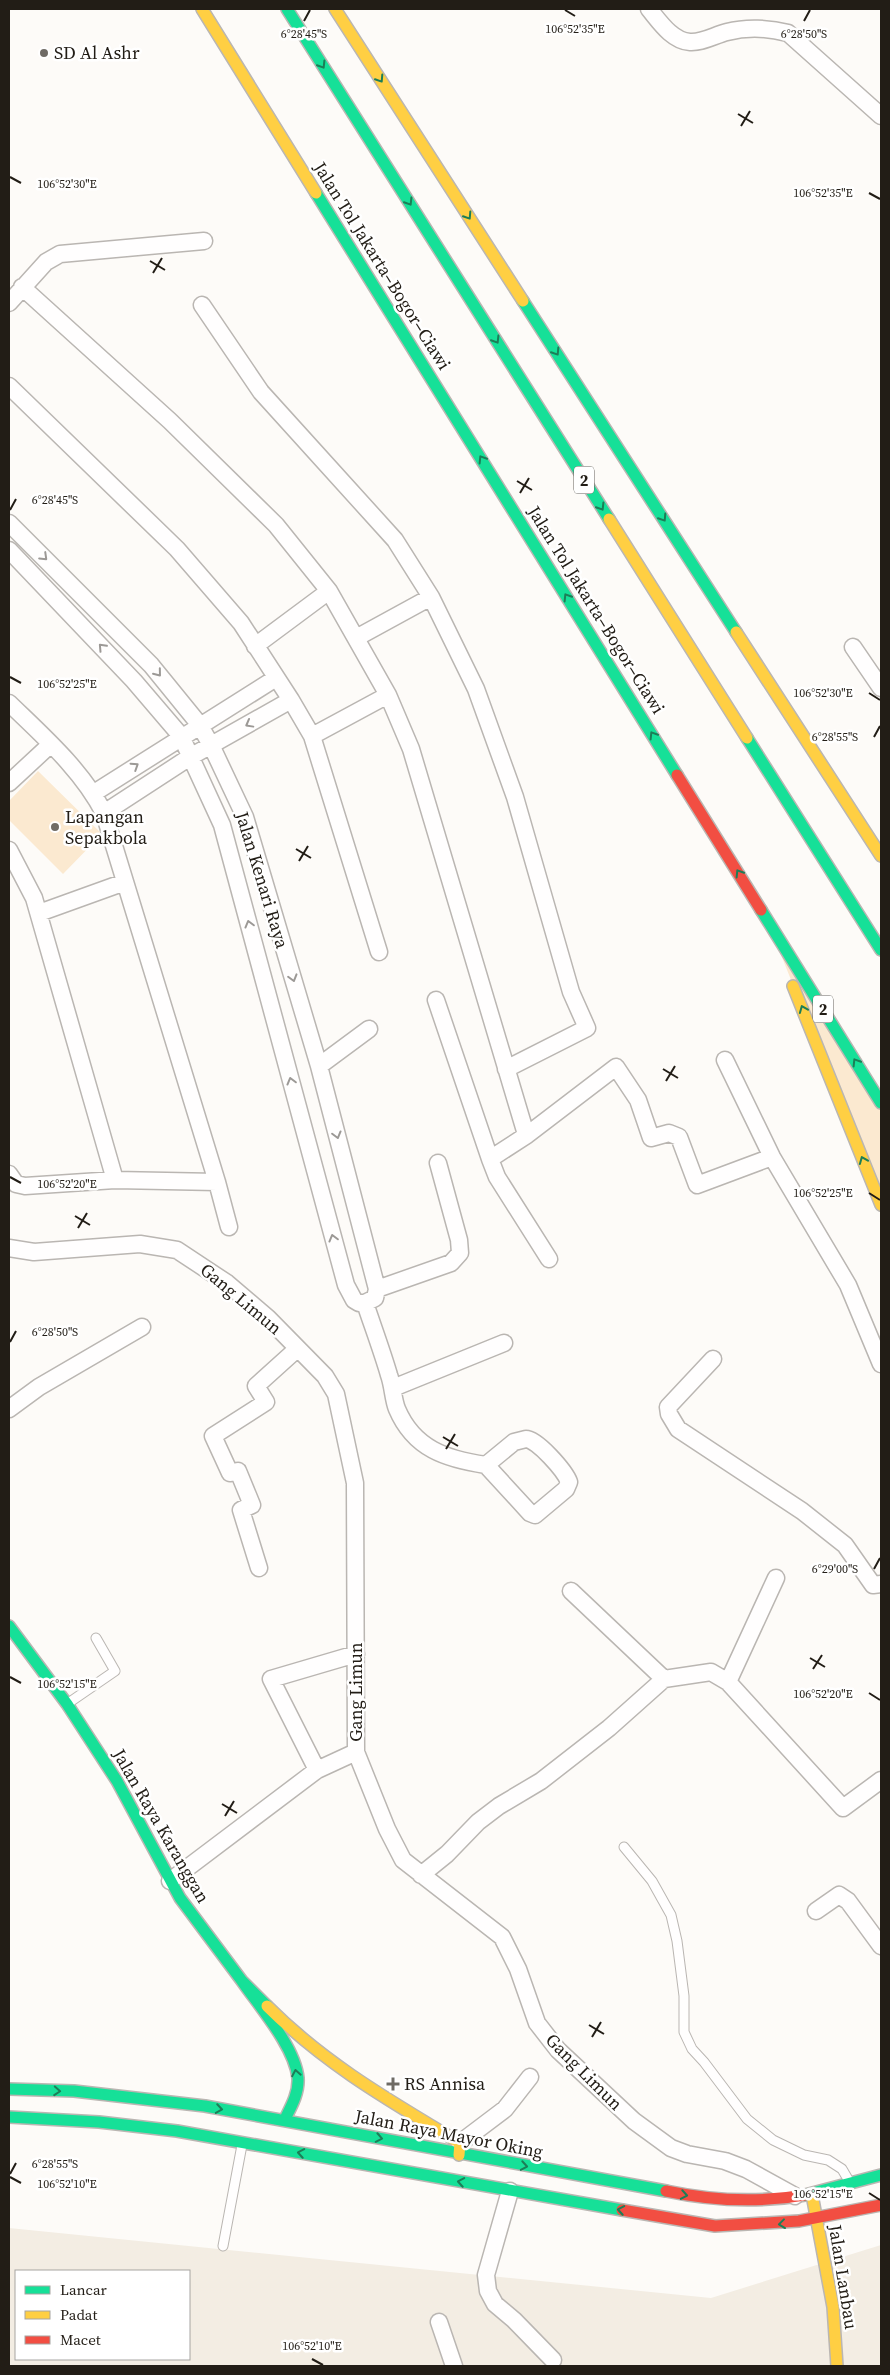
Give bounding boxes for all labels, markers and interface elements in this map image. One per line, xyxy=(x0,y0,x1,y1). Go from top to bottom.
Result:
text: 106°52'35"E xyxy=(545,21,605,37)
text: 6°28'45"S xyxy=(281,26,327,42)
text: 6°28'50"S xyxy=(781,26,827,42)
place label: SD Al Ashr xyxy=(54,40,140,65)
marker: SD Al Ashr xyxy=(38,47,50,59)
one-way arrow xyxy=(316,59,326,68)
one-way arrow xyxy=(374,73,383,83)
street label: Jalan Tol Jakarta–Bogor–Ciawi xyxy=(307,156,457,375)
text: 106°52'30"E xyxy=(37,176,97,192)
text: 106°52'35"E xyxy=(793,185,853,201)
one-way arrow xyxy=(403,197,412,206)
one-way arrow xyxy=(462,210,471,219)
one-way arrow xyxy=(489,334,499,343)
one-way arrow xyxy=(550,347,559,356)
one-way arrow xyxy=(478,456,488,465)
road number: 2 xyxy=(574,466,594,494)
text: 6°28'45"S xyxy=(32,492,78,508)
street label: Jalan Tol Jakarta–Bogor–Ciawi xyxy=(521,500,671,719)
one-way arrow xyxy=(595,501,604,510)
one-way arrow xyxy=(657,513,667,522)
one-way arrow xyxy=(38,551,47,560)
one-way arrow xyxy=(564,594,574,603)
one-way arrow xyxy=(99,644,108,653)
one-way arrow xyxy=(152,667,160,676)
text: 106°52'25"E xyxy=(37,676,97,692)
text: 106°52'30"E xyxy=(793,685,853,701)
one-way arrow xyxy=(245,717,254,727)
text: 6°28'55"S xyxy=(812,729,858,745)
one-way arrow xyxy=(650,732,659,741)
one-way arrow xyxy=(129,763,138,772)
place label: Lapangan Sepakbola xyxy=(65,804,148,850)
street label: Jalan Kenari Raya xyxy=(230,808,295,952)
marker: Lapangan Sepakbola xyxy=(49,821,61,833)
one-way arrow xyxy=(735,870,745,879)
one-way arrow xyxy=(244,921,254,929)
one-way arrow xyxy=(287,974,297,982)
road number: 2 xyxy=(813,996,833,1022)
one-way arrow xyxy=(798,1005,809,1014)
one-way arrow xyxy=(852,1058,862,1067)
one-way arrow xyxy=(286,1077,297,1086)
one-way arrow xyxy=(331,1130,341,1138)
one-way arrow xyxy=(859,1156,869,1165)
text: 106°52'20"E xyxy=(37,1176,97,1192)
text: 106°52'25"E xyxy=(793,1185,853,1201)
one-way arrow xyxy=(329,1235,339,1243)
street label: Gang Limun xyxy=(195,1257,287,1340)
text: 6°28'50"S xyxy=(32,1324,78,1340)
text: 6°29'00"S xyxy=(812,1561,858,1577)
street label: Gang Limun xyxy=(343,1642,368,1742)
text: 106°52'15"E xyxy=(37,1676,97,1692)
text: 106°52'20"E xyxy=(793,1686,853,1702)
street label: Jalan Raya Karanggan xyxy=(107,1743,216,1907)
street label: Gang Limun xyxy=(540,2028,628,2116)
one-way arrow xyxy=(291,2069,301,2078)
place label: RS Annisa xyxy=(404,2071,486,2096)
marker: RS Annisa xyxy=(386,2077,400,2091)
one-way arrow xyxy=(54,2085,62,2096)
one-way arrow xyxy=(215,2103,223,2113)
street label: Jalan Raya Mayor Oking xyxy=(352,2103,545,2164)
one-way arrow xyxy=(374,2133,383,2143)
one-way arrow xyxy=(297,2148,305,2159)
text: 6°28'55"S xyxy=(32,2156,78,2172)
one-way arrow xyxy=(520,2161,529,2171)
text: 106°52'10"E xyxy=(37,2176,97,2192)
one-way arrow xyxy=(457,2178,465,2188)
text: 106°52'15"E xyxy=(793,2186,853,2202)
one-way arrow xyxy=(680,2189,689,2199)
one-way arrow xyxy=(617,2206,625,2216)
one-way arrow xyxy=(778,2218,786,2229)
street label: Jalan Lanbau xyxy=(823,2222,864,2331)
legend xyxy=(15,2270,190,2360)
text: Lancar xyxy=(60,2279,107,2300)
text: Padat xyxy=(60,2304,97,2325)
text: Macet xyxy=(60,2329,101,2350)
text: 106°52'10"E xyxy=(282,2338,342,2354)

